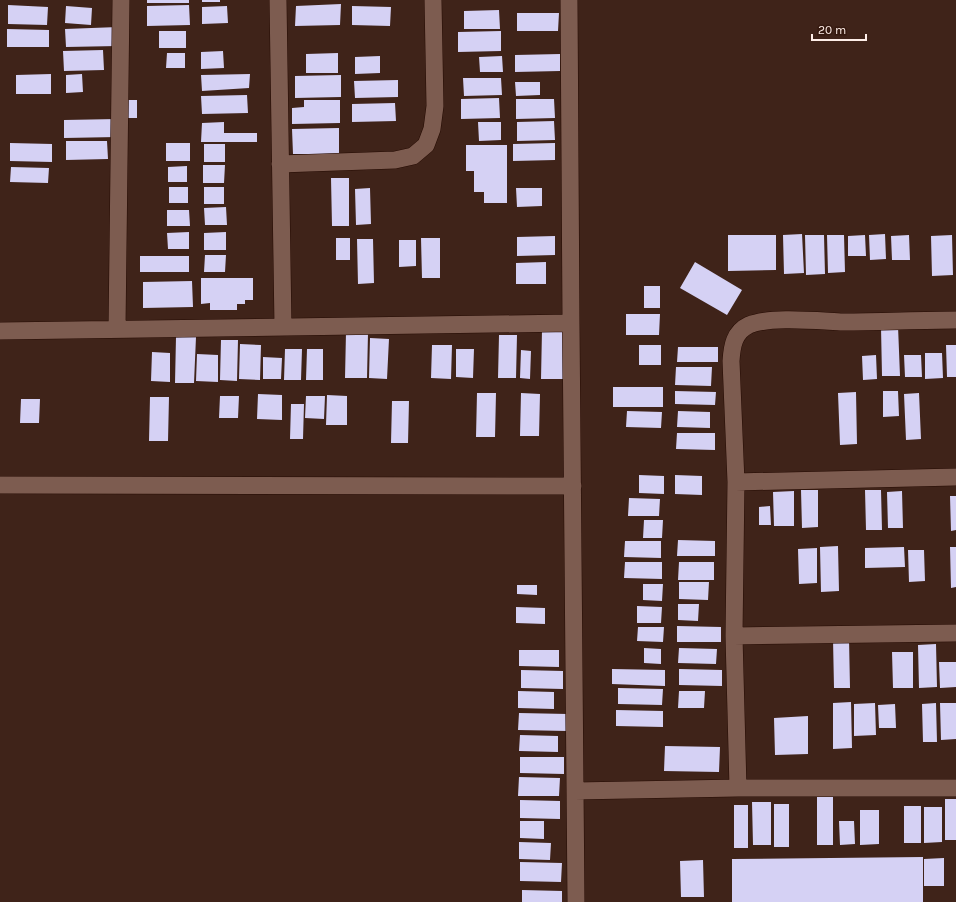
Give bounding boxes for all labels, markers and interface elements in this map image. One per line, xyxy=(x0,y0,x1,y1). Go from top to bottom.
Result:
scale bar xyxy=(812,16,866,42)
text: 20 m xyxy=(818,23,846,37)

